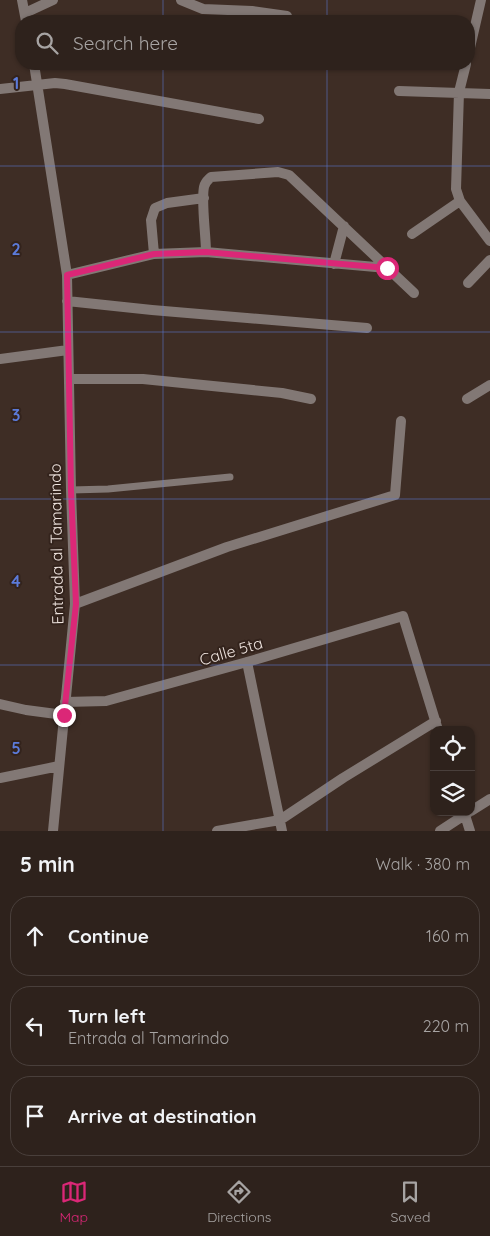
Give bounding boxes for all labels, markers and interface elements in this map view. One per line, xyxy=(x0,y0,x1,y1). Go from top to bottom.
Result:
search box xyxy=(15,15,475,70)
icon: search xyxy=(33,29,61,57)
text: Search here xyxy=(73,31,178,55)
text: 1 xyxy=(13,73,19,93)
text: 2 xyxy=(11,239,21,259)
route start xyxy=(376,257,399,280)
text: 3 xyxy=(12,405,20,425)
street label: Entrada al Tamarindo xyxy=(45,463,67,625)
text: 4 xyxy=(11,571,21,591)
street label: Calle 5ta xyxy=(197,632,265,670)
route end xyxy=(53,704,76,727)
map controls xyxy=(430,726,475,816)
button: locate xyxy=(430,726,475,771)
text: 5 xyxy=(11,738,21,758)
button: layers xyxy=(430,771,475,816)
text: 5 min xyxy=(20,851,75,877)
text: Walk · 380 m xyxy=(375,854,470,874)
icon: ahead xyxy=(21,922,49,950)
text: Continue xyxy=(68,924,149,948)
text: 160 m xyxy=(426,926,469,946)
text: Turn left xyxy=(68,1004,146,1028)
icon: left xyxy=(21,1012,49,1040)
text: 220 m xyxy=(423,1016,469,1036)
text: Entrada al Tamarindo xyxy=(68,1028,229,1048)
icon: arrive xyxy=(21,1102,49,1130)
text: Arrive at destination xyxy=(68,1104,257,1128)
tab: Map xyxy=(60,1178,88,1226)
tab: Directions xyxy=(207,1178,271,1226)
tab: Saved xyxy=(390,1178,430,1226)

